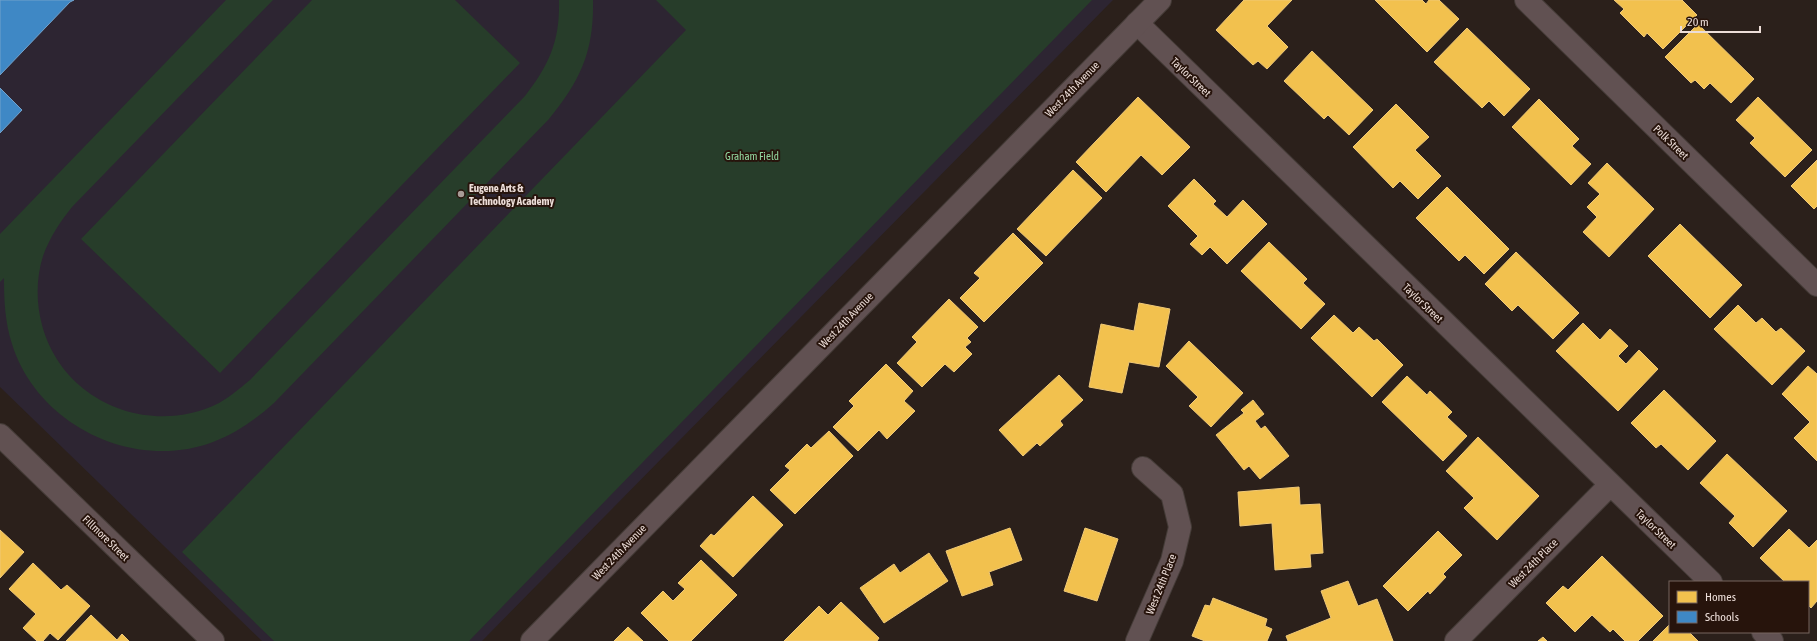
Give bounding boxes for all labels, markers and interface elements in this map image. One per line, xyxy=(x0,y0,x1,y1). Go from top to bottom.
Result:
scale bar xyxy=(1681,8,1760,34)
text: 20 m xyxy=(1687,15,1709,29)
street label: Taylor Street xyxy=(1169,55,1213,99)
street label: West 24th Avenue xyxy=(1043,59,1101,119)
street label: Polk Street xyxy=(1651,122,1691,162)
park label: Graham Field xyxy=(725,150,779,162)
place label: Eugene Arts & Technology Academy xyxy=(469,182,554,207)
marker: Eugene Arts & Technology Academy xyxy=(456,189,466,199)
street label: Taylor Street xyxy=(1401,281,1445,325)
street label: West 24th Avenue xyxy=(817,290,875,350)
street label: Taylor Street xyxy=(1634,507,1678,551)
street label: Fillmore Street xyxy=(80,513,132,563)
street label: West 24th Avenue xyxy=(590,522,648,582)
street label: West 24th Place xyxy=(1506,536,1560,590)
street label: West 24th Place xyxy=(1143,552,1179,616)
legend xyxy=(1669,581,1809,633)
text: Homes xyxy=(1705,590,1736,604)
text: Schools xyxy=(1705,610,1739,624)

